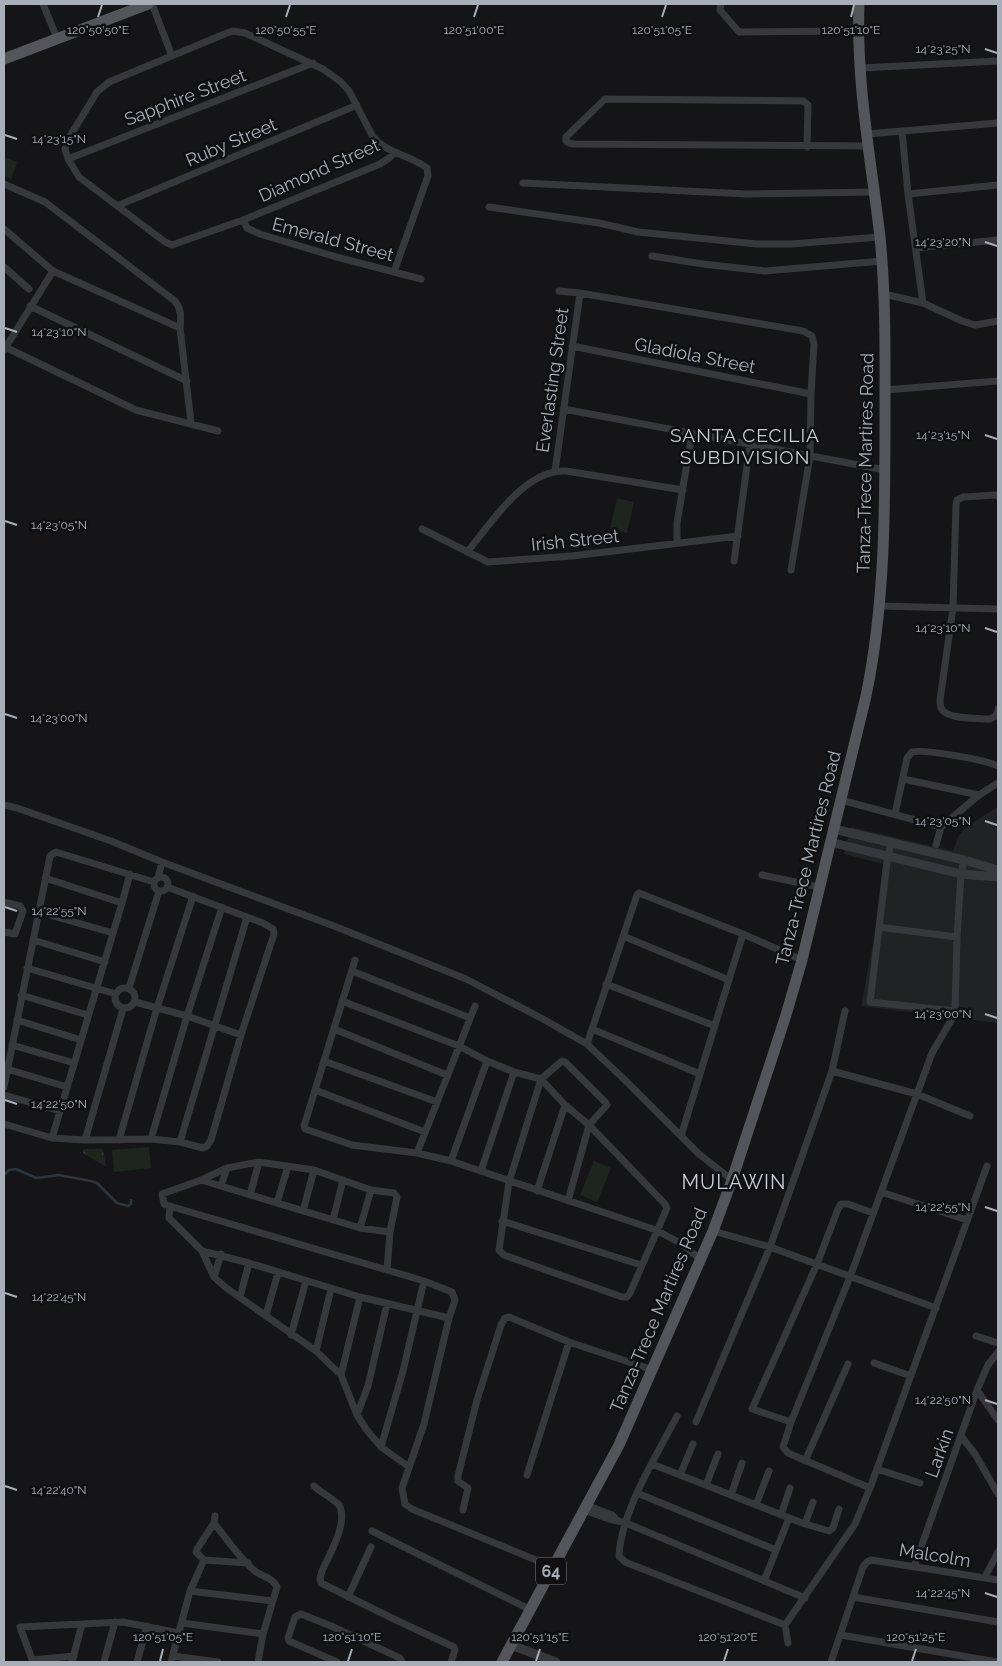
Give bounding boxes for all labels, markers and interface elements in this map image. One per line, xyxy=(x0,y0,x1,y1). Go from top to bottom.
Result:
text: 120°50'50"E xyxy=(67,23,129,37)
text: 120°50'55"E xyxy=(255,23,317,37)
text: 120°51'00"E xyxy=(444,23,504,37)
text: 120°51'05"E xyxy=(632,23,692,37)
text: 120°51'10"E xyxy=(822,23,880,37)
text: 14°23'25"N xyxy=(915,42,971,56)
street label: Sapphire Street xyxy=(121,64,249,130)
street label: Ruby Street xyxy=(182,113,280,171)
text: 14°23'15"N xyxy=(32,132,86,146)
street label: Diamond Street xyxy=(255,134,383,206)
street label: Emerald Street xyxy=(270,213,396,265)
text: 14°23'20"N xyxy=(915,235,971,249)
street label: Everlasting Street xyxy=(531,306,573,454)
text: 14°23'10"N xyxy=(32,325,86,339)
street label: Gladiola Street xyxy=(633,333,757,377)
street label: Tanza-Trece Martires Road xyxy=(853,353,877,573)
district label: SANTA CECILIA SUBDIVISION xyxy=(670,424,820,468)
text: 14°23'15"N xyxy=(916,428,970,442)
text: 14°23'05"N xyxy=(31,518,87,532)
street label: Irish Street xyxy=(530,525,620,555)
text: 14°23'10"N xyxy=(916,621,970,635)
text: 14°23'00"N xyxy=(30,711,88,725)
street label: Tanza-Trece Martires Road xyxy=(771,749,845,967)
text: 14°23'05"N xyxy=(915,814,971,828)
text: 14°22'55"N xyxy=(31,904,87,918)
text: 14°23'00"N xyxy=(914,1007,972,1021)
text: 14°22'50"N xyxy=(31,1097,87,1111)
district label: MULAWIN xyxy=(682,1170,786,1194)
text: 14°22'55"N xyxy=(915,1200,971,1214)
street label: Tanza-Trece Martires Road xyxy=(605,1205,711,1415)
text: 14°22'45"N xyxy=(32,1290,86,1304)
text: 14°22'50"N xyxy=(915,1393,971,1407)
street label: Larkin xyxy=(920,1426,958,1480)
text: 14°22'40"N xyxy=(31,1483,87,1497)
street label: Malcolm xyxy=(898,1539,972,1571)
road number: 64 xyxy=(536,1558,566,1584)
text: 14°22'45"N xyxy=(916,1586,970,1600)
text: 120°51'05"E xyxy=(133,1630,193,1644)
text: 120°51'10"E xyxy=(323,1630,381,1644)
text: 120°51'15"E xyxy=(511,1630,569,1644)
text: 120°51'20"E xyxy=(698,1630,758,1644)
text: 120°51'25"E xyxy=(887,1630,945,1644)

